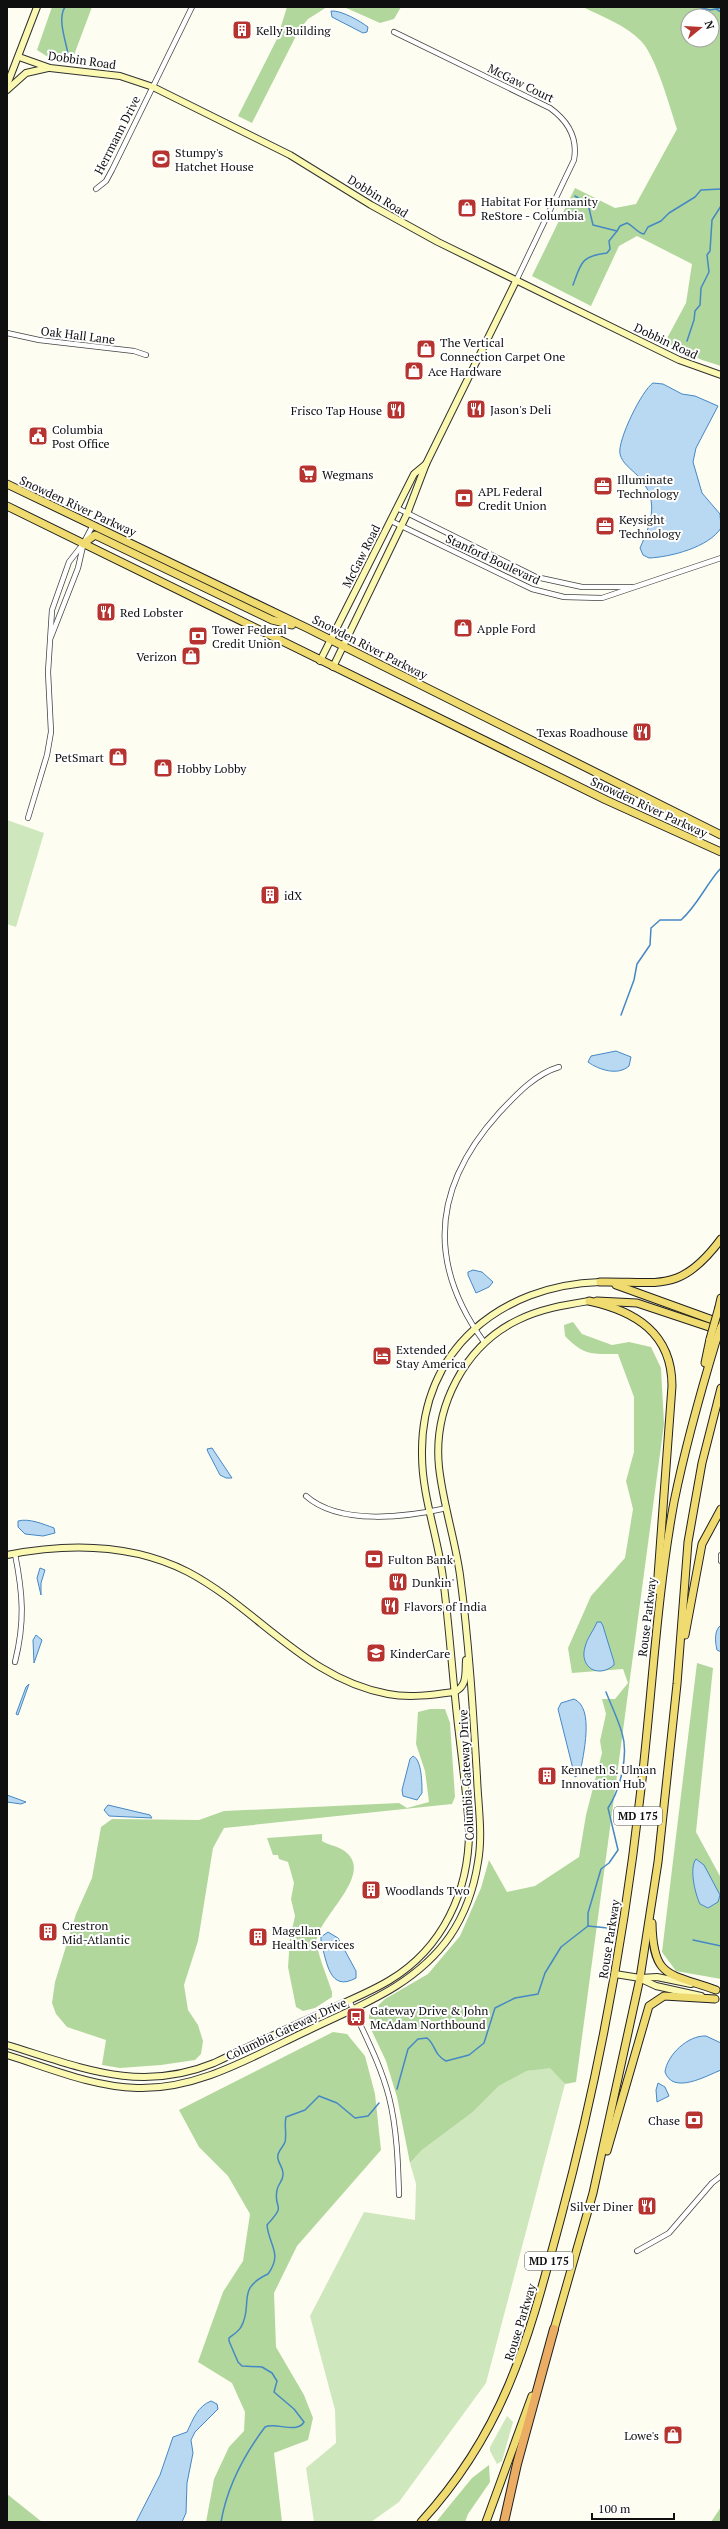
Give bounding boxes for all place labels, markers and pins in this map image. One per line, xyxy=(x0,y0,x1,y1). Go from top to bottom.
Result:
building icon: Kelly Building xyxy=(231,19,253,41)
place label: Kelly Building xyxy=(256,23,331,38)
place label: Stumpy's Hatchet House xyxy=(175,145,254,174)
sports icon: Stumpy's Hatchet House xyxy=(150,148,172,170)
place label: Habitat For Humanity ReStore - Columbia xyxy=(481,194,599,223)
shop icon: Habitat For Humanity ReStore - Columbia xyxy=(456,197,478,219)
place label: The Vertical Connection Carpet One xyxy=(440,335,565,364)
shop icon: The Vertical Connection Carpet One xyxy=(415,338,437,360)
shop icon: Ace Hardware xyxy=(403,360,425,382)
place label: Ace Hardware xyxy=(428,364,502,379)
restaurant icon: Jason's Deli xyxy=(465,398,487,420)
restaurant icon: Frisco Tap House xyxy=(385,399,407,421)
place label: Jason's Deli xyxy=(490,402,552,417)
place label: Frisco Tap House xyxy=(291,403,382,418)
place label: Columbia Post Office xyxy=(52,422,110,451)
public building icon: Columbia Post Office xyxy=(27,425,49,447)
supermarket icon: Wegmans xyxy=(297,463,319,485)
place label: Wegmans xyxy=(322,467,374,482)
place label: Illuminate Technology xyxy=(617,472,680,501)
office icon: Illuminate Technology xyxy=(592,475,614,497)
place label: APL Federal Credit Union xyxy=(478,484,547,513)
bank icon: APL Federal Credit Union xyxy=(453,487,475,509)
place label: Keysight Technology xyxy=(619,512,682,541)
office icon: Keysight Technology xyxy=(594,515,616,537)
restaurant icon: Red Lobster xyxy=(95,601,117,623)
place label: Red Lobster xyxy=(120,605,183,620)
shop icon: Apple Ford xyxy=(452,617,474,639)
place label: Apple Ford xyxy=(477,621,536,636)
place label: Tower Federal Credit Union xyxy=(212,622,287,651)
bank icon: Tower Federal Credit Union xyxy=(187,625,209,647)
shop icon: Verizon xyxy=(180,645,202,667)
place label: Verizon xyxy=(136,649,177,664)
restaurant icon: Texas Roadhouse xyxy=(631,721,653,743)
place label: Texas Roadhouse xyxy=(537,725,628,740)
shop icon: PetSmart xyxy=(107,746,129,768)
place label: PetSmart xyxy=(55,750,105,765)
shop icon: Hobby Lobby xyxy=(152,757,174,779)
place label: Hobby Lobby xyxy=(177,761,247,776)
building icon: idX xyxy=(259,884,281,906)
place label: idX xyxy=(284,888,302,903)
place label: Extended Stay America xyxy=(396,1342,466,1371)
hotel icon: Extended Stay America xyxy=(371,1345,393,1367)
bank icon: Fulton Bank xyxy=(363,1548,385,1570)
place label: Fulton Bank xyxy=(388,1552,454,1567)
restaurant icon: Dunkin' xyxy=(387,1571,409,1593)
place label: Dunkin' xyxy=(412,1575,454,1590)
restaurant icon: Flavors of India xyxy=(379,1595,401,1617)
place label: Flavors of India xyxy=(404,1599,487,1614)
school or university icon: KinderCare xyxy=(365,1642,387,1664)
place label: KinderCare xyxy=(390,1646,450,1661)
place label: Kenneth S. Ulman Innovation Hub xyxy=(561,1762,656,1791)
building icon: Kenneth S. Ulman Innovation Hub xyxy=(536,1765,558,1787)
building icon: Woodlands Two xyxy=(360,1879,382,1901)
place label: Woodlands Two xyxy=(385,1883,470,1898)
place label: Crestron Mid-Atlantic xyxy=(62,1918,130,1947)
building icon: Crestron Mid-Atlantic xyxy=(37,1921,59,1943)
place label: Magellan Health Services xyxy=(272,1923,354,1952)
building icon: Magellan Health Services xyxy=(247,1926,269,1948)
place label: Gateway Drive & John McAdam Northbound xyxy=(370,2003,488,2032)
bus stop icon: Gateway Drive & John McAdam Northbound xyxy=(345,2006,367,2028)
bank icon: Chase xyxy=(683,2109,705,2131)
place label: Chase xyxy=(648,2113,680,2128)
restaurant icon: Silver Diner xyxy=(636,2195,658,2217)
place label: Silver Diner xyxy=(570,2199,633,2214)
shop icon: Lowe's xyxy=(662,2424,684,2446)
place label: Lowe's xyxy=(624,2428,659,2443)

